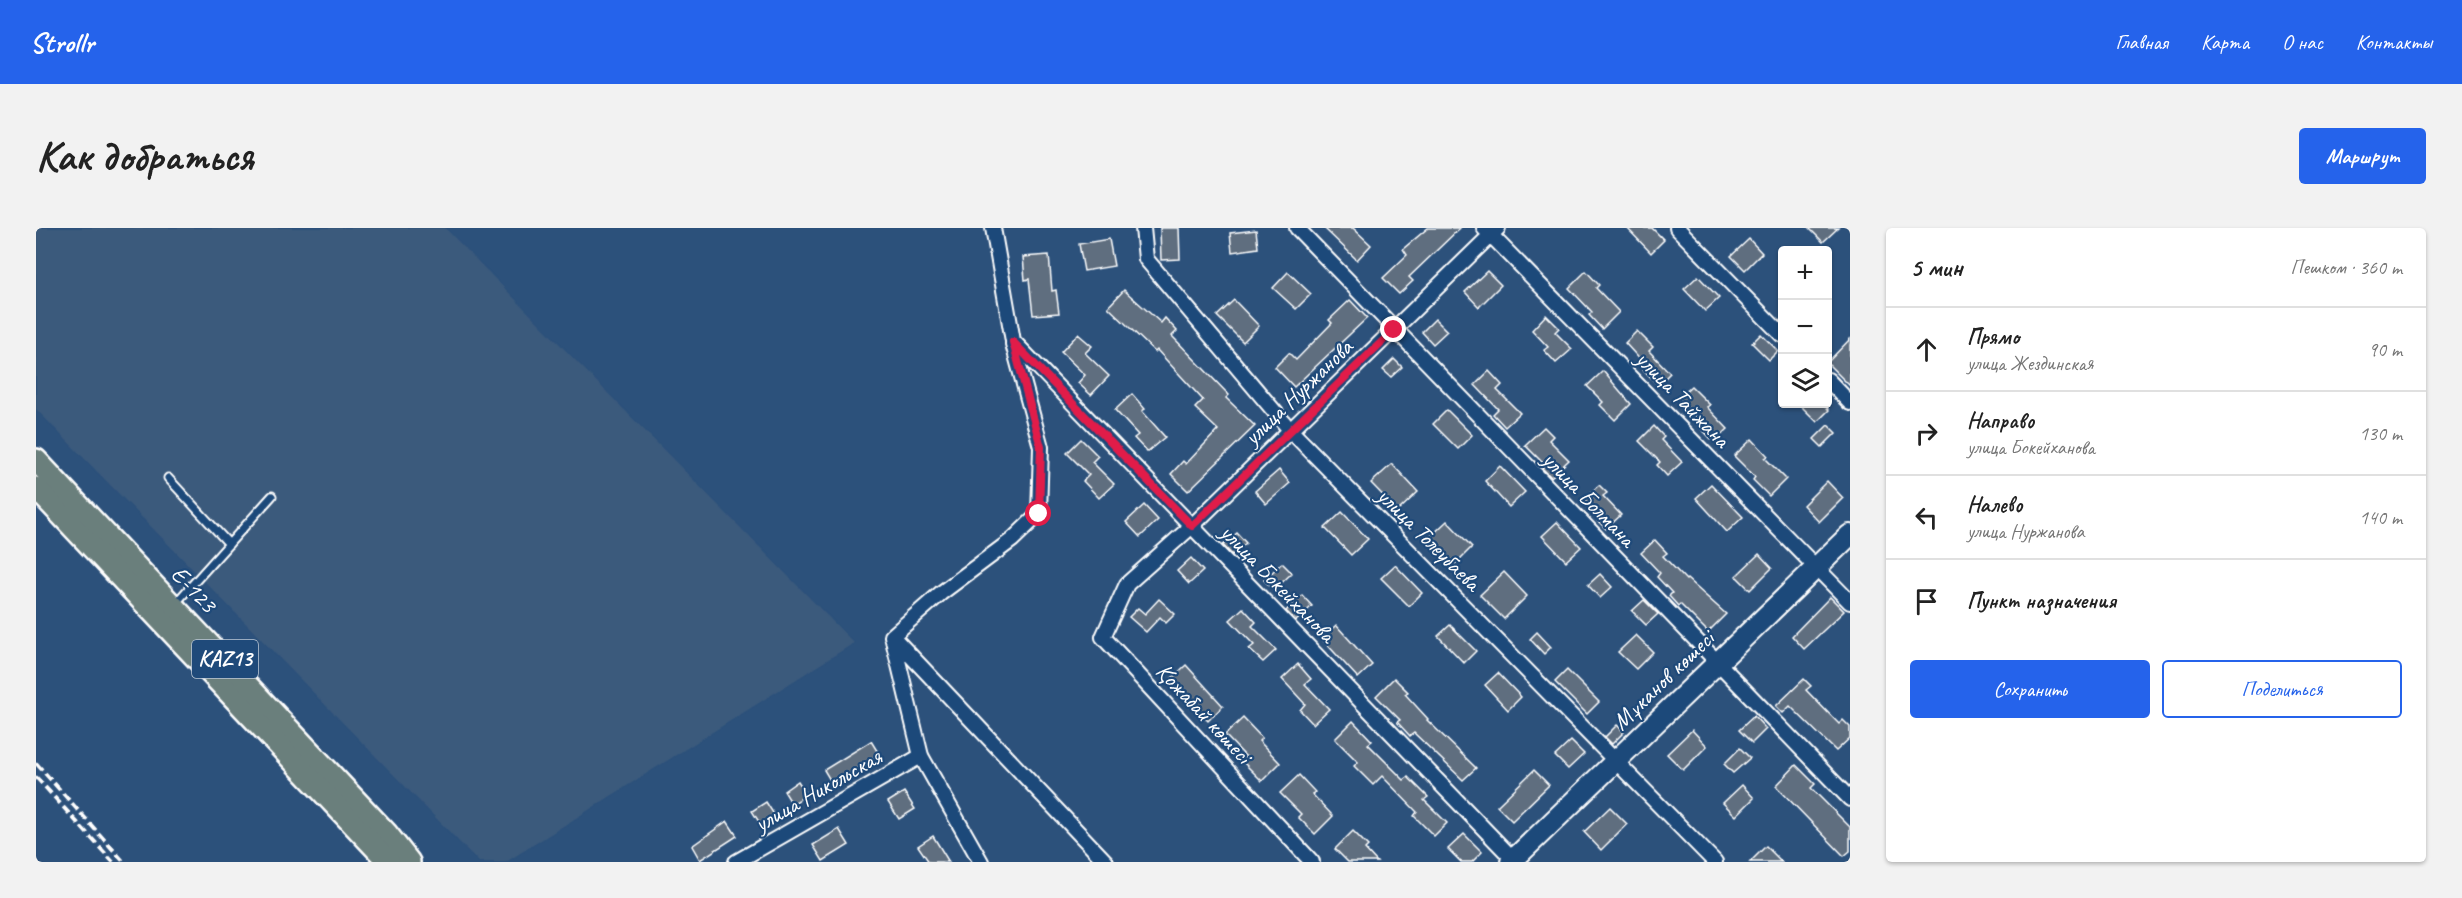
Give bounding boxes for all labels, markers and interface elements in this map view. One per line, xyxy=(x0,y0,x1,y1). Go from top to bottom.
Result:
text: Strollr xyxy=(30,25,94,60)
text: Главная xyxy=(2115,29,2168,55)
text: Карта xyxy=(2201,29,2249,55)
text: О нас xyxy=(2282,29,2323,55)
text: Контакты xyxy=(2356,29,2432,55)
button: Маршрут xyxy=(2299,128,2426,184)
text: Как добраться xyxy=(36,130,253,183)
map controls xyxy=(1778,246,1832,408)
button: + xyxy=(1778,246,1832,300)
text: 5 мин xyxy=(1910,251,1962,284)
text: Пешком · 360 m xyxy=(2290,255,2402,280)
button: − xyxy=(1778,300,1832,354)
route end xyxy=(1380,316,1406,342)
text: Прямо xyxy=(1967,323,2019,351)
street label: улица Нуржанова xyxy=(1236,331,1360,453)
icon: ahead xyxy=(1910,333,1943,366)
text: 90 m xyxy=(2368,337,2402,362)
street label: улица Тайжана xyxy=(1628,343,1738,455)
text: улица Жездинская xyxy=(1967,351,2093,376)
button: layers xyxy=(1778,354,1832,408)
text: Направо xyxy=(1967,407,2034,435)
icon: right xyxy=(1910,417,1943,450)
text: 130 m xyxy=(2359,421,2402,446)
text: улица Бокейханова xyxy=(1967,435,2095,460)
street label: улица Болмана xyxy=(1535,443,1643,555)
street label: улица Толеубаева xyxy=(1369,479,1489,599)
text: Налево xyxy=(1967,491,2023,519)
route start xyxy=(1025,500,1051,526)
icon: left xyxy=(1910,501,1943,534)
text: 140 m xyxy=(2359,505,2402,530)
street label: улица Бокейханова xyxy=(1213,516,1344,650)
text: улица Нуржанова xyxy=(1967,519,2084,544)
street label: Е-123 xyxy=(165,559,225,620)
icon: arrive xyxy=(1910,585,1943,618)
text: Пункт назначения xyxy=(1967,587,2116,615)
street label: Мұканов көшесі xyxy=(1606,622,1722,736)
road number: KAZ13 xyxy=(192,640,258,678)
street label: Қожабай көшесі xyxy=(1150,656,1260,772)
button: Сохранить xyxy=(1910,660,2150,718)
button: Поделиться xyxy=(2162,660,2402,718)
street label: улица Никольская xyxy=(747,741,888,840)

